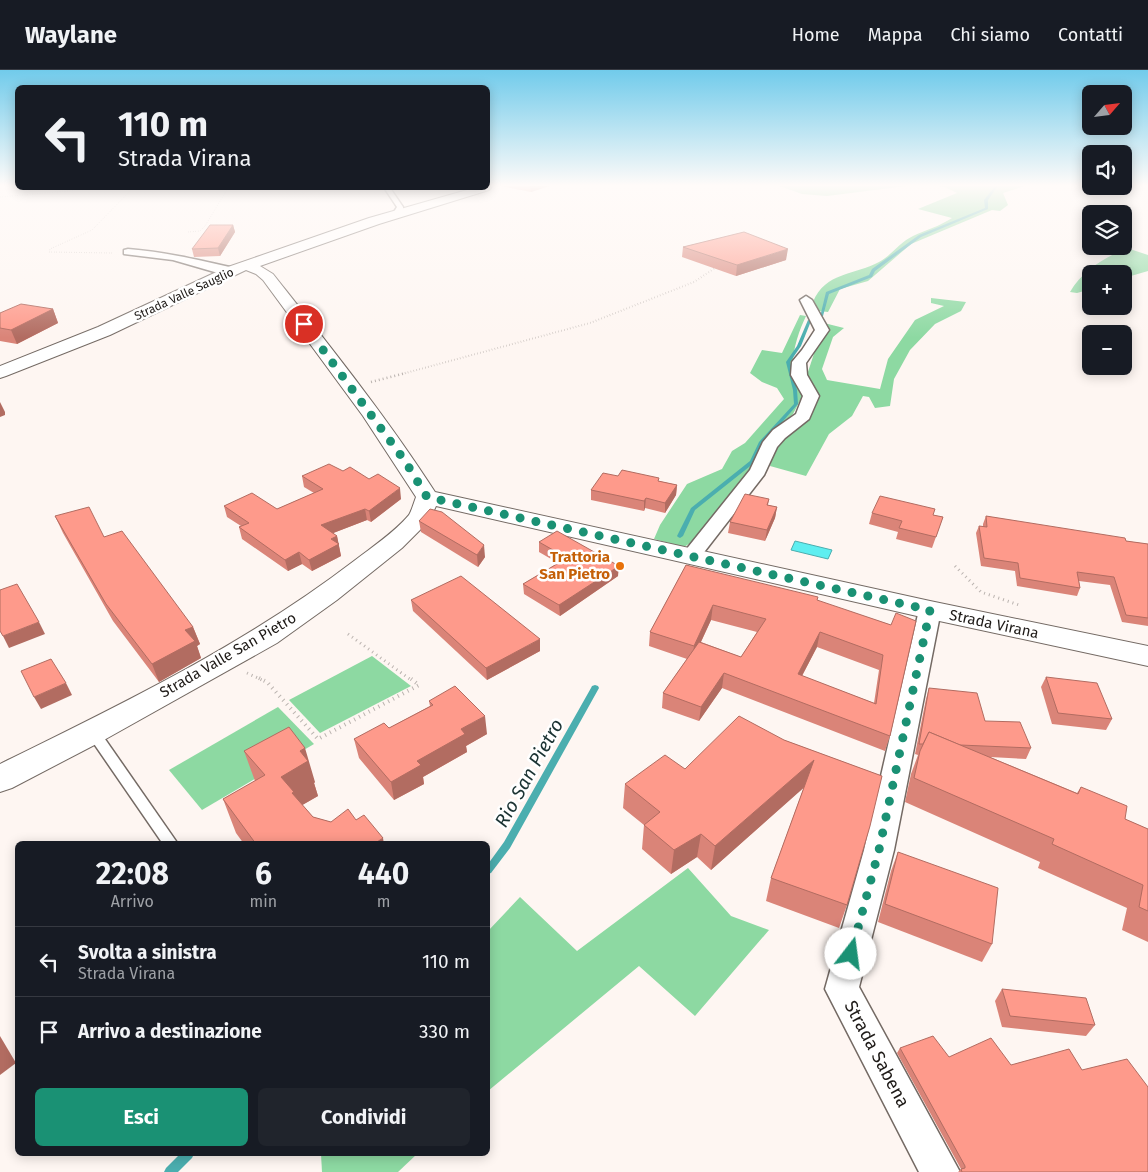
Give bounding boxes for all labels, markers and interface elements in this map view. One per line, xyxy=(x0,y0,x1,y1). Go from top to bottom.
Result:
text: Waylane xyxy=(25,21,117,49)
text: Home xyxy=(792,24,840,46)
text: Mappa xyxy=(868,24,922,46)
text: Chi siamo xyxy=(950,24,1030,46)
text: Contatti xyxy=(1058,24,1123,46)
north arrow xyxy=(1082,85,1132,135)
map controls xyxy=(1082,85,1132,375)
text: 110 m xyxy=(118,103,208,145)
icon: left xyxy=(35,105,100,170)
text: Strada Virana xyxy=(118,145,252,172)
button: sound xyxy=(1082,145,1132,195)
button: layers xyxy=(1082,205,1132,255)
street label: Strada Valle Sauglio xyxy=(132,265,236,323)
button: + xyxy=(1082,265,1132,315)
pin xyxy=(283,303,325,345)
icon: arrive xyxy=(290,310,318,338)
button: − xyxy=(1082,325,1132,375)
place label: Trattoria San Pietro xyxy=(539,548,610,583)
marker: Trattoria San Pietro xyxy=(614,560,626,572)
street label: Strada Virana xyxy=(948,606,1040,642)
street label: Strada Valle San Pietro xyxy=(157,609,299,701)
water label: Rio San Pietro xyxy=(490,715,568,831)
text: 22:08 xyxy=(96,856,169,892)
text: 6 xyxy=(255,856,272,892)
text: 440 xyxy=(358,856,409,892)
text: Arrivo xyxy=(111,892,154,911)
text: min xyxy=(250,892,277,911)
text: m xyxy=(377,892,390,911)
position arrow xyxy=(824,927,876,979)
text: Svolta a sinistra xyxy=(78,941,217,964)
icon: left xyxy=(35,948,63,976)
text: 110 m xyxy=(422,950,470,973)
text: Strada Virana xyxy=(78,964,175,983)
street label: Strada Sabena xyxy=(840,997,914,1111)
icon: arrive xyxy=(35,1018,63,1046)
text: Arrivo a destinazione xyxy=(78,1020,262,1043)
text: 330 m xyxy=(419,1020,470,1043)
button: Esci xyxy=(35,1088,248,1146)
button: Condividi xyxy=(258,1088,470,1146)

